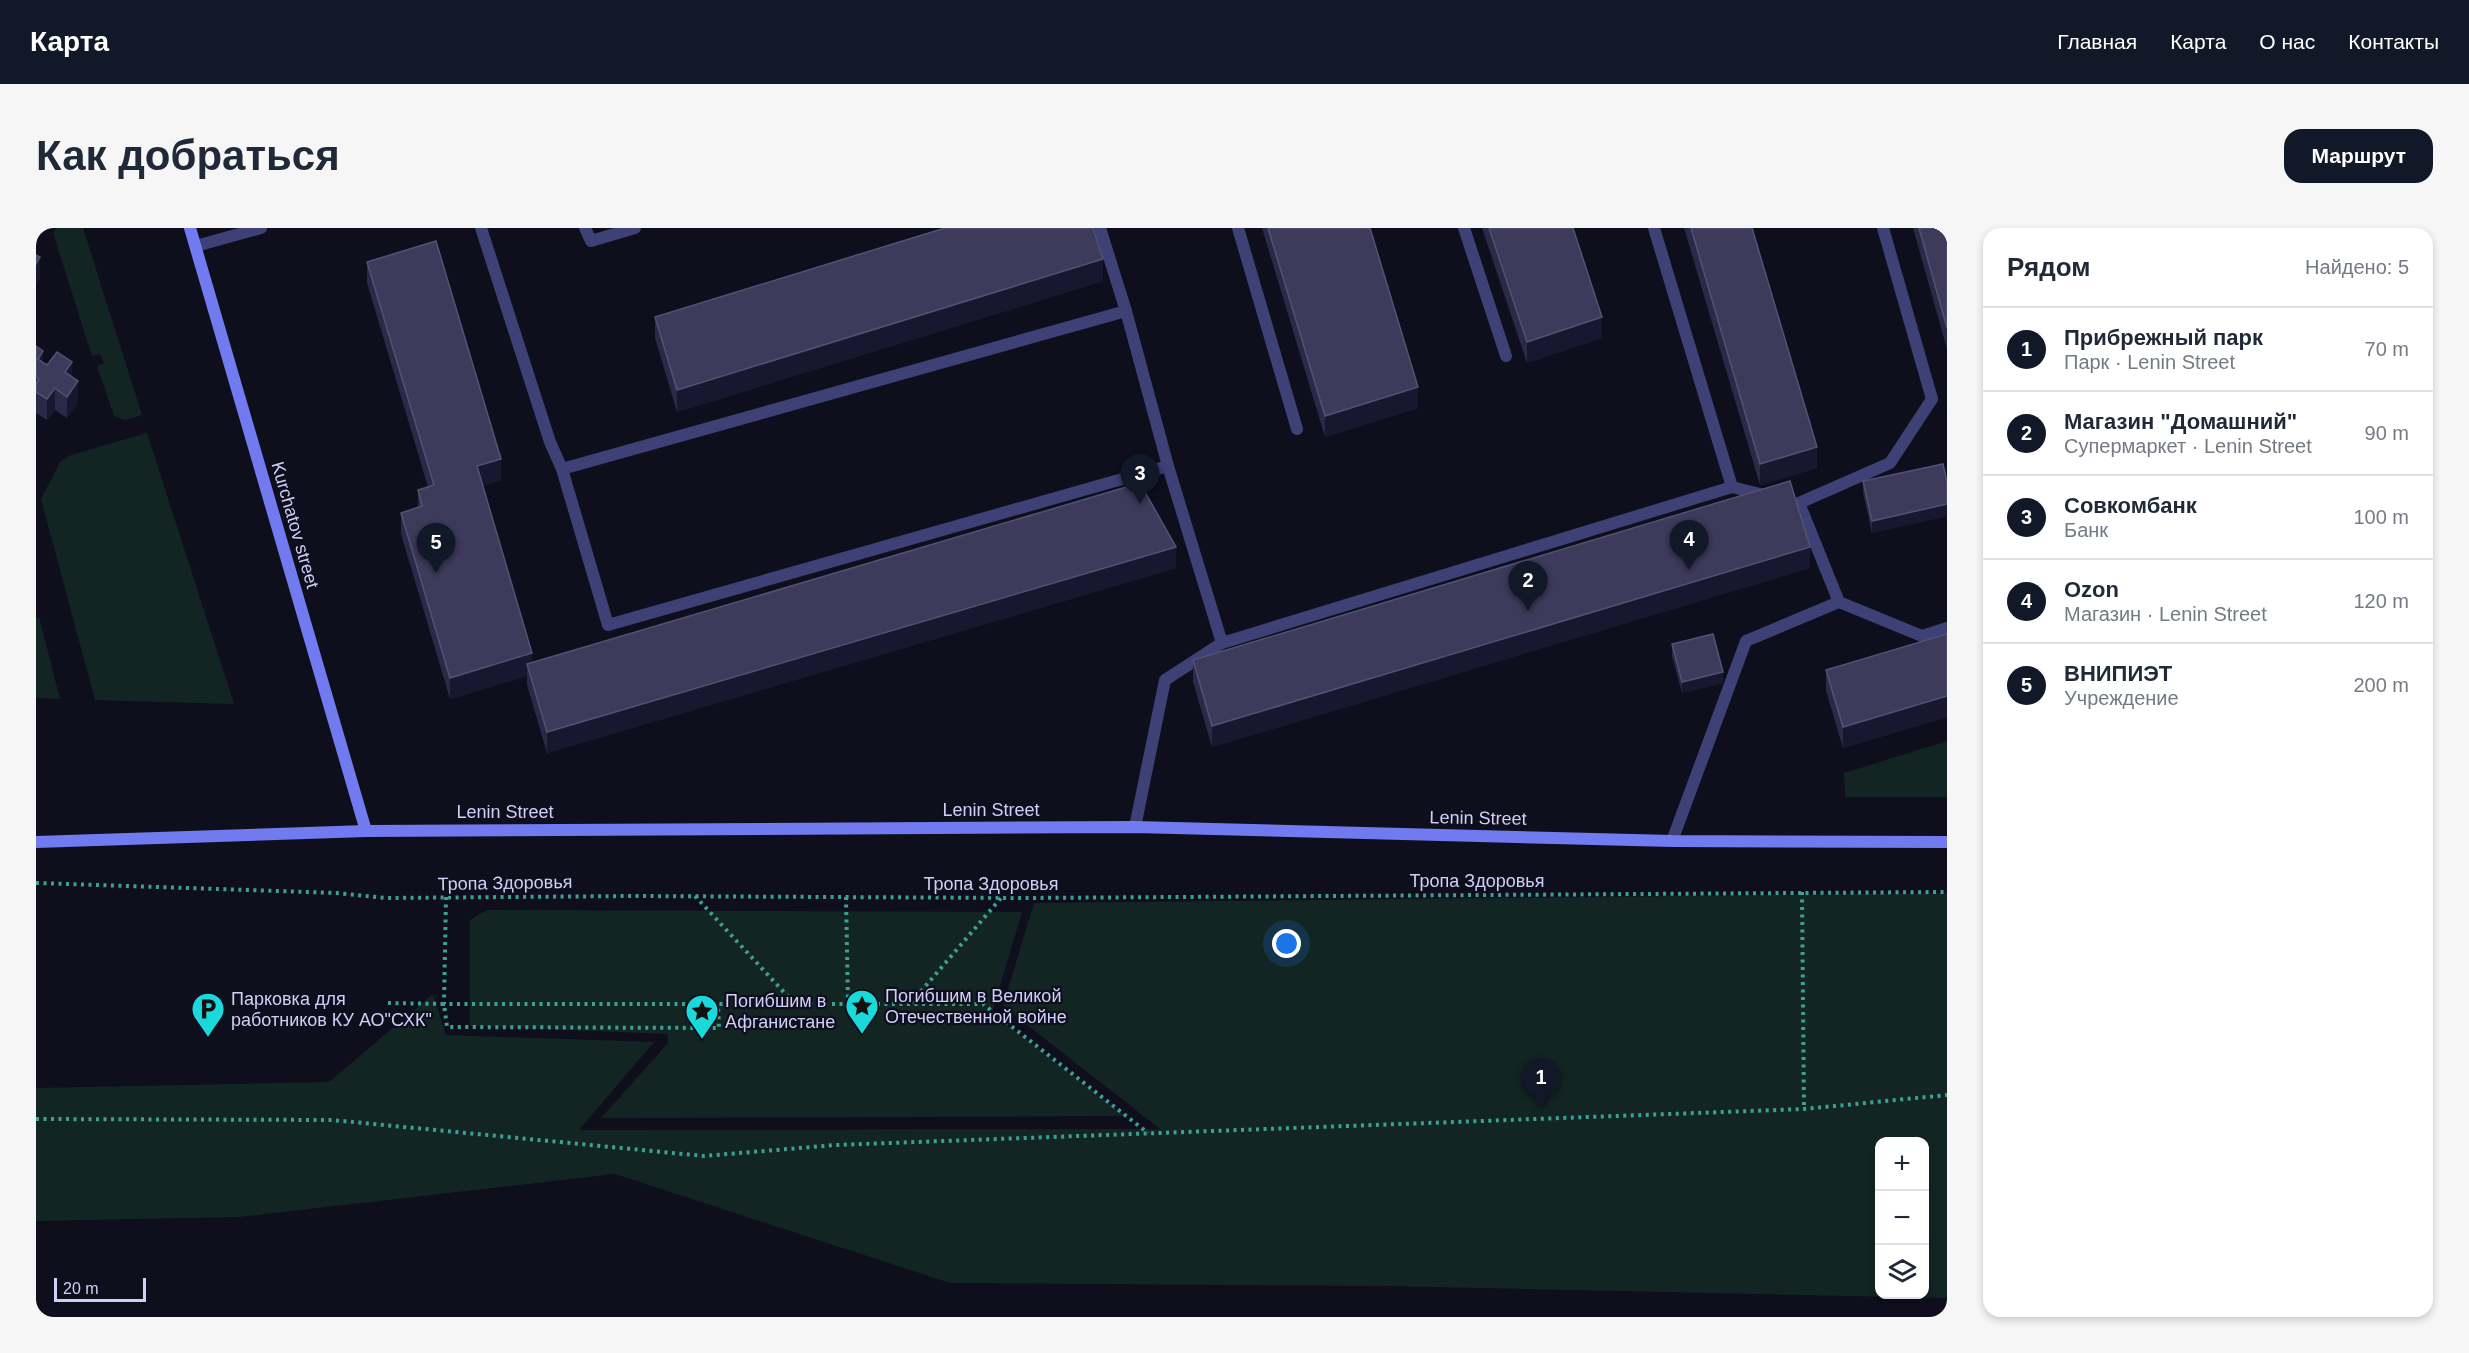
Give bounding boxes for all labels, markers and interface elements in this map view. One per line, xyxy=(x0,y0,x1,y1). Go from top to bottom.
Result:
text: Карта xyxy=(30,26,109,57)
text: Главная xyxy=(2057,30,2137,53)
text: Карта xyxy=(2170,30,2226,53)
text: О нас xyxy=(2259,30,2315,53)
text: Контакты xyxy=(2348,30,2439,53)
button: Маршрут xyxy=(2284,129,2433,183)
text: Как добраться xyxy=(36,132,340,179)
text: Рядом xyxy=(2007,252,2090,282)
text: Найдено: 5 xyxy=(2305,256,2409,278)
text: Прибрежный парк xyxy=(2064,325,2263,350)
text: 1 xyxy=(2021,338,2032,360)
text: 70 m xyxy=(2365,338,2409,360)
text: Парк · Lenin Street xyxy=(2064,351,2235,373)
text: Магазин "Домашний" xyxy=(2064,409,2297,434)
text: 2 xyxy=(2021,422,2032,444)
text: 90 m xyxy=(2365,422,2409,444)
text: Супермаркет · Lenin Street xyxy=(2064,435,2312,457)
pin: 3 xyxy=(1120,454,1160,504)
street label: Kurchatov street xyxy=(267,459,323,591)
text: Совкомбанк xyxy=(2064,493,2197,518)
text: 3 xyxy=(2021,506,2032,528)
text: 100 m xyxy=(2353,506,2409,528)
text: Банк xyxy=(2064,519,2108,541)
pin: 4 xyxy=(1670,520,1708,570)
pin: 5 xyxy=(416,524,456,573)
pin: 2 xyxy=(1508,562,1548,611)
text: Ozon xyxy=(2064,577,2119,602)
text: 4 xyxy=(2021,590,2032,612)
text: 120 m xyxy=(2353,590,2409,612)
text: Магазин · Lenin Street xyxy=(2064,603,2267,625)
text: ВНИПИЭТ xyxy=(2064,661,2172,686)
text: 5 xyxy=(2021,674,2032,696)
text: 200 m xyxy=(2353,674,2409,696)
text: Учреждение xyxy=(2064,687,2179,709)
street label: Lenin Street xyxy=(942,800,1040,820)
street label: Lenin Street xyxy=(456,802,554,822)
street label: Lenin Street xyxy=(1429,807,1527,829)
street label: Тропа Здоровья xyxy=(1410,871,1544,891)
street label: Тропа Здоровья xyxy=(437,872,573,894)
street label: Тропа Здоровья xyxy=(924,874,1058,894)
your location xyxy=(1272,929,1301,958)
place label: Погибшим в Великой Отечественной войне xyxy=(885,986,1067,1027)
place icon: Погибшим в Великой Отечественной войне xyxy=(844,988,880,1035)
place label: Парковка для работников КУ АО"СХК" xyxy=(231,989,432,1030)
parking icon: Парковка для работников КУ АО"СХК" xyxy=(190,991,226,1038)
place label: Погибшим в Афганистане xyxy=(725,991,835,1032)
place icon: Погибшим в Афганистане xyxy=(684,993,720,1040)
pin: 1 xyxy=(1522,1058,1560,1108)
map controls xyxy=(1875,1137,1929,1299)
button: + xyxy=(1875,1137,1929,1191)
button: − xyxy=(1875,1191,1929,1245)
button: layers xyxy=(1875,1245,1929,1299)
scale bar xyxy=(54,1275,146,1302)
text: 20 m xyxy=(63,1280,99,1297)

